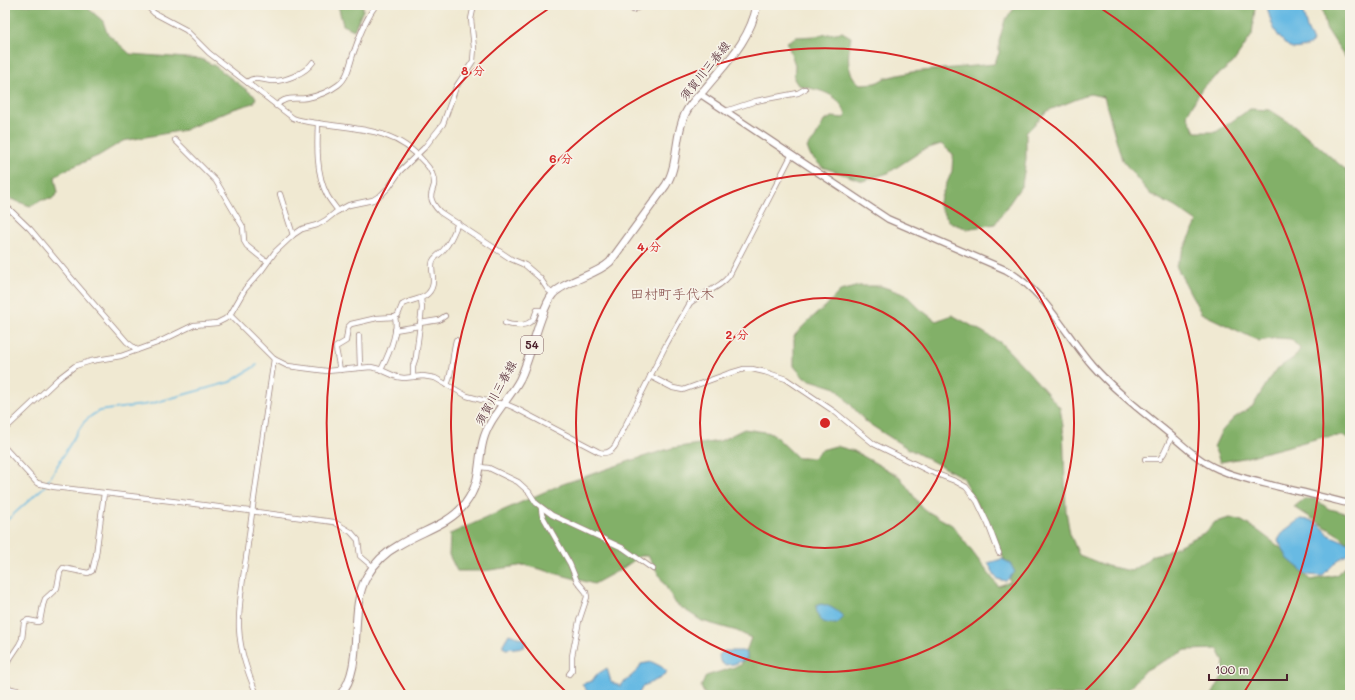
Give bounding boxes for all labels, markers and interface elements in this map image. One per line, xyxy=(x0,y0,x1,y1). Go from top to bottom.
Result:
street label: 須賀川三春線 xyxy=(675,37,733,103)
text: 8 分 xyxy=(461,62,485,78)
text: 6 分 xyxy=(549,150,573,166)
text: 4 分 xyxy=(637,238,661,254)
district label: 田村町手代木 xyxy=(630,284,714,303)
text: 2 分 xyxy=(725,326,749,342)
road number: 54 xyxy=(521,336,543,354)
street label: 須賀川三春線 xyxy=(471,357,520,428)
centre of rings xyxy=(818,416,832,430)
scale bar xyxy=(1209,656,1287,682)
text: 100 m xyxy=(1215,661,1249,677)

